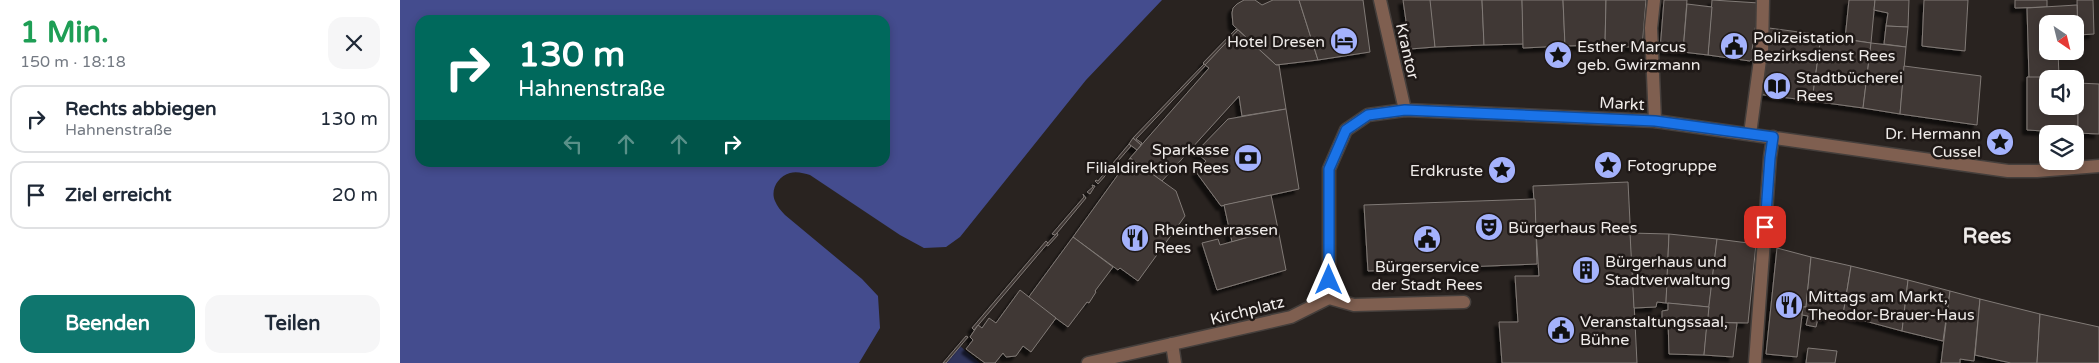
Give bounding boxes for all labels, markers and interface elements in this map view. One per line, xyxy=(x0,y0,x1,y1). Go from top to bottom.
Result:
text: 1 Min. xyxy=(20,14,109,51)
north arrow xyxy=(2039,15,2084,60)
map controls xyxy=(2039,15,2084,170)
button: close xyxy=(328,17,380,69)
street label: Krantor xyxy=(1391,21,1423,82)
hotel icon: Hotel Dresen xyxy=(1329,26,1359,56)
place label: Polizeistation Bezirksdienst Rees xyxy=(1753,28,1895,66)
public building icon: Polizeistation Bezirksdienst Rees xyxy=(1719,31,1749,61)
place label: Hotel Dresen xyxy=(1227,32,1325,52)
text: 130 m xyxy=(518,34,625,76)
icon: right xyxy=(435,35,500,100)
place label: Esther Marcus geb. Gwirzmann xyxy=(1577,37,1700,75)
place icon: Esther Marcus geb. Gwirzmann xyxy=(1543,40,1573,70)
text: 150 m · 18:18 xyxy=(20,52,126,72)
place label: Stadtbücherei Rees xyxy=(1796,68,1903,106)
button: sound xyxy=(2039,70,2084,115)
library icon: Stadtbücherei Rees xyxy=(1762,71,1792,101)
text: Hahnenstraße xyxy=(518,76,665,102)
street label: Markt xyxy=(1599,93,1645,115)
text: Rechts abbiegen xyxy=(65,98,217,120)
icon: right xyxy=(22,105,50,133)
text: 130 m xyxy=(320,108,378,130)
text: Hahnenstraße xyxy=(65,120,172,140)
place label: Dr. Hermann Cussel xyxy=(1885,124,1981,162)
button: layers xyxy=(2039,125,2084,170)
place icon: Dr. Hermann Cussel xyxy=(1985,127,2015,157)
icon: left xyxy=(559,130,587,158)
icon: ahead xyxy=(612,130,640,158)
icon: ahead xyxy=(665,130,693,158)
icon: right xyxy=(718,130,746,158)
place label: Sparkasse Filialdirektion Rees xyxy=(1086,140,1229,178)
bank icon: Sparkasse Filialdirektion Rees xyxy=(1233,143,1263,173)
place icon: Fotogruppe xyxy=(1593,150,1623,180)
place icon: Erdkruste xyxy=(1487,155,1517,185)
place label: Fotogruppe xyxy=(1627,156,1717,176)
place label: Erdkruste xyxy=(1410,161,1483,181)
icon: arrive xyxy=(22,181,50,209)
text: Ziel erreicht xyxy=(65,184,172,206)
text: 20 m xyxy=(332,184,378,206)
pin xyxy=(1744,206,1786,248)
theatre icon: Bürgerhaus Rees xyxy=(1474,212,1504,242)
icon: arrive xyxy=(1751,213,1779,241)
place label: Bürgerhaus Rees xyxy=(1508,218,1637,238)
place label: Rheintherrassen Rees xyxy=(1154,220,1278,258)
restaurant icon: Rheintherrassen Rees xyxy=(1120,223,1150,253)
public building icon: Bürgerservice der Stadt Rees xyxy=(1412,224,1442,254)
district label: Rees xyxy=(1963,224,2011,249)
place label: Bürgerhaus und Stadtverwaltung xyxy=(1605,252,1731,290)
position arrow xyxy=(1302,253,1354,305)
building icon: Bürgerhaus und Stadtverwaltung xyxy=(1571,255,1601,285)
place label: Bürgerservice der Stadt Rees xyxy=(1371,257,1483,295)
place label: Mittags am Markt, Theodor-Brauer-Haus xyxy=(1808,287,1975,325)
restaurant icon: Mittags am Markt, Theodor-Brauer-Haus xyxy=(1774,290,1804,320)
street label: Kirchplatz xyxy=(1208,292,1286,330)
button: Beenden xyxy=(20,295,195,353)
button: Teilen xyxy=(205,295,380,353)
place label: Veranstaltungssaal, Bühne xyxy=(1580,312,1728,350)
public building icon: Veranstaltungssaal, Bühne xyxy=(1546,315,1576,345)

